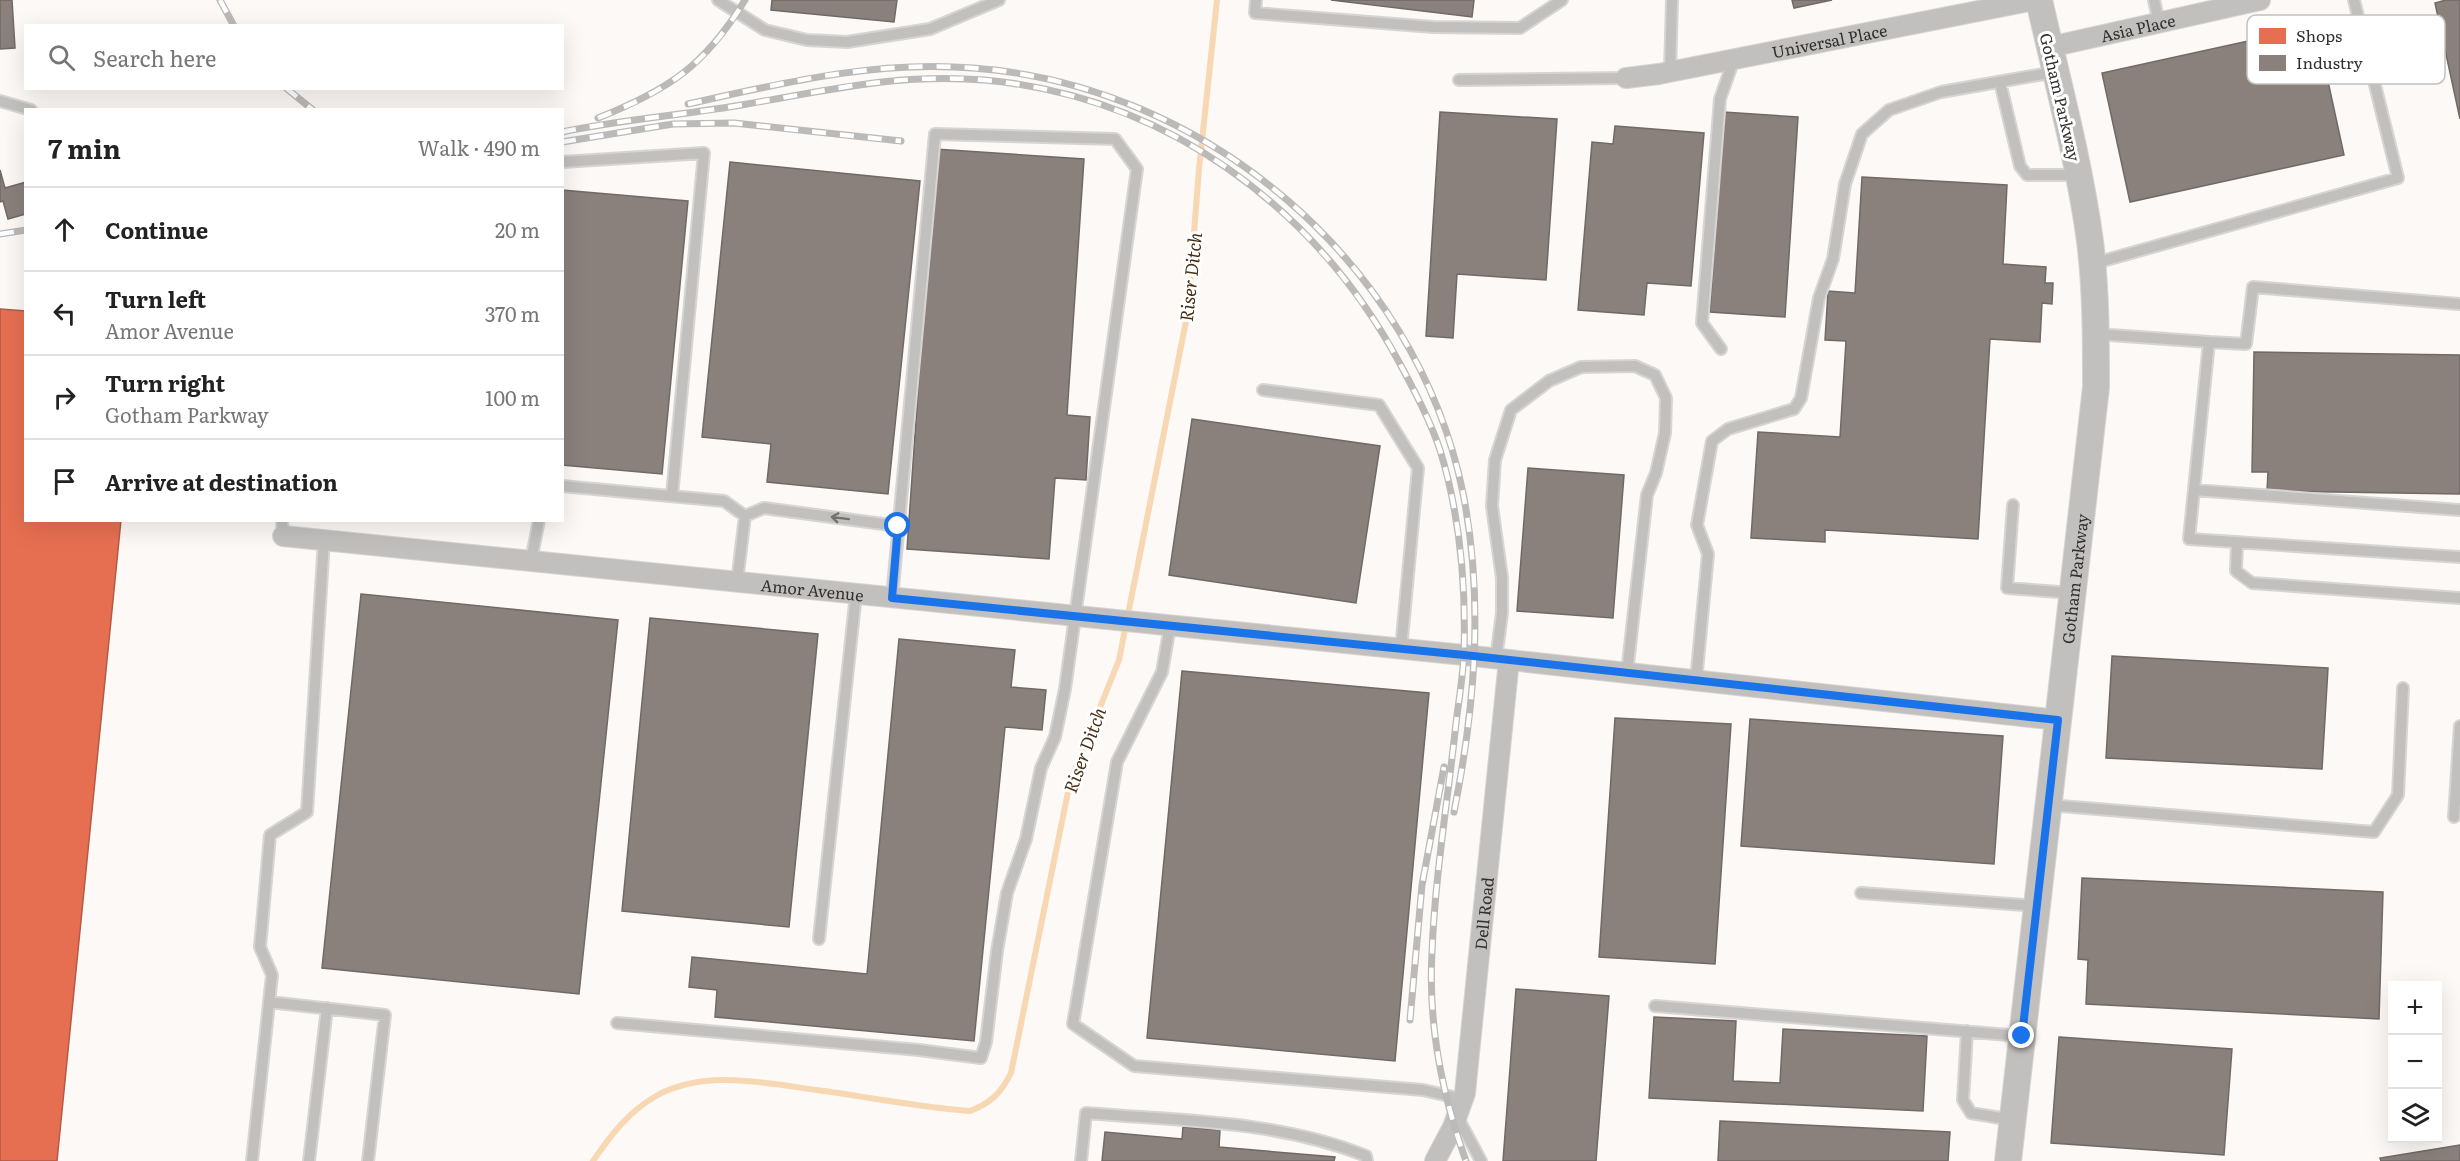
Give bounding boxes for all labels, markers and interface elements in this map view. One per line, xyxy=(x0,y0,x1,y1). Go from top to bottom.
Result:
street label: Asia Place xyxy=(2098,7,2177,47)
legend xyxy=(2247,15,2445,84)
street label: Universal Place xyxy=(1770,17,1889,63)
text: Shops xyxy=(2296,23,2342,47)
search box xyxy=(24,24,564,90)
street label: Gotham Parkway xyxy=(2035,31,2088,164)
icon: search xyxy=(45,41,78,74)
text: Search here xyxy=(93,41,216,74)
text: Industry xyxy=(2296,50,2364,74)
text: 7 min xyxy=(48,128,121,167)
text: Walk · 490 m xyxy=(418,132,540,162)
icon: ahead xyxy=(48,213,81,246)
text: Continue xyxy=(105,213,208,246)
text: 20 m xyxy=(495,214,540,244)
water label: Riser Ditch xyxy=(1172,231,1208,323)
text: Turn left xyxy=(105,282,206,315)
icon: left xyxy=(48,297,81,330)
text: 370 m xyxy=(485,298,540,328)
text: Amor Avenue xyxy=(105,315,234,345)
text: Turn right xyxy=(105,366,225,399)
icon: right xyxy=(48,381,81,414)
text: 100 m xyxy=(485,382,540,412)
text: Gotham Parkway xyxy=(105,399,269,429)
icon: arrive xyxy=(48,465,81,498)
text: Arrive at destination xyxy=(105,465,338,498)
one-way arrow xyxy=(831,512,850,523)
route start xyxy=(884,512,910,538)
street label: Gotham Parkway xyxy=(2055,512,2094,645)
street label: Amor Avenue xyxy=(760,572,865,606)
water label: Riser Ditch xyxy=(1056,703,1112,797)
street label: Dell Road xyxy=(1468,876,1499,951)
map controls xyxy=(2388,981,2442,1143)
button: + xyxy=(2388,981,2442,1035)
route end xyxy=(2008,1022,2034,1048)
button: − xyxy=(2388,1035,2442,1089)
button: layers xyxy=(2388,1089,2442,1143)

